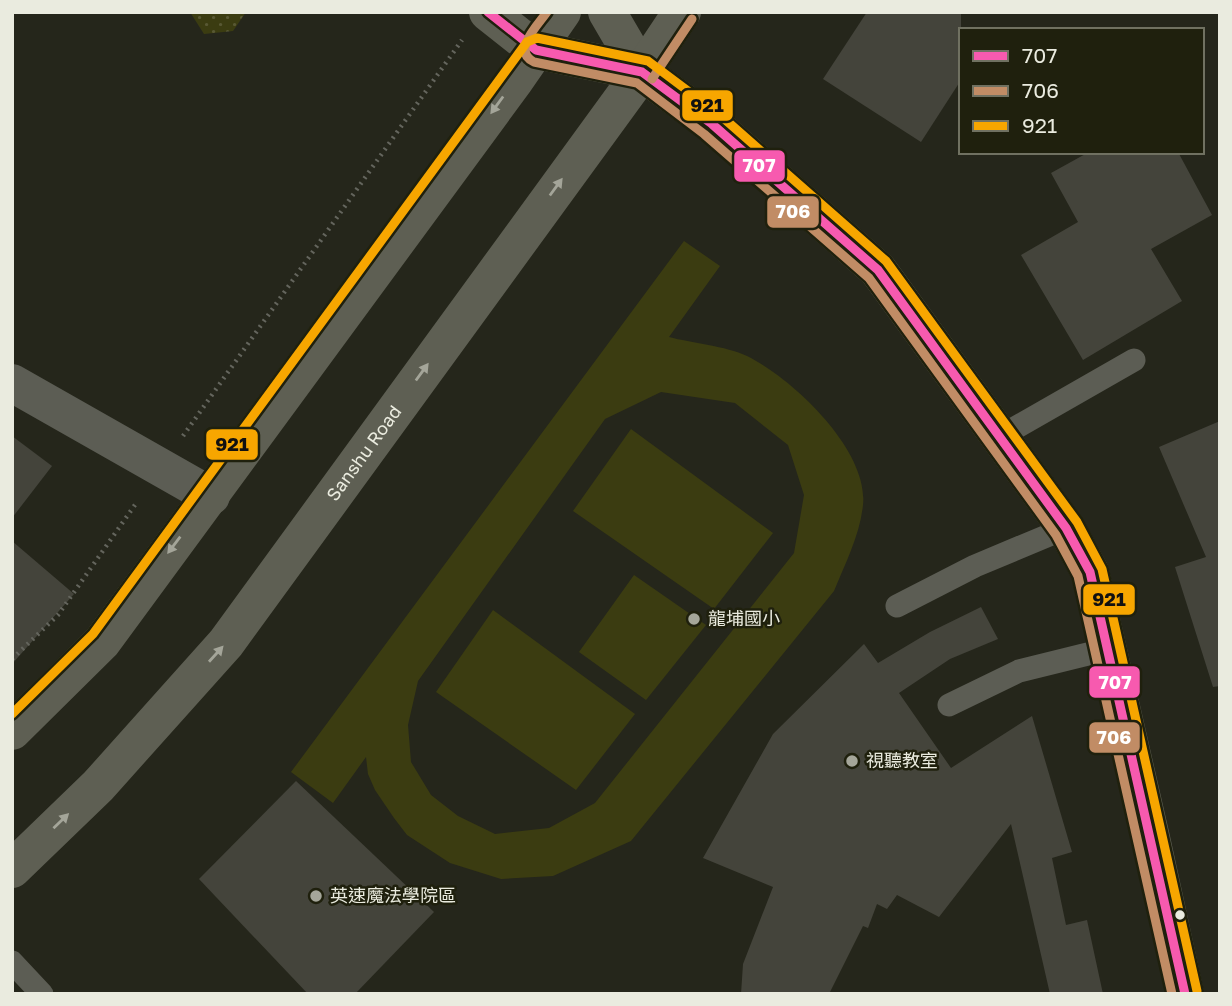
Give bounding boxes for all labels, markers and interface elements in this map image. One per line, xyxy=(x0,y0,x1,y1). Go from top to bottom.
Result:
legend xyxy=(959,28,1204,154)
text: 707 xyxy=(1022,42,1057,68)
text: 706 xyxy=(1022,77,1059,103)
line badge: 921 xyxy=(681,89,734,122)
text: 921 xyxy=(690,93,724,116)
one-way arrow xyxy=(490,96,504,114)
text: 921 xyxy=(1022,112,1057,138)
line badge: 707 xyxy=(733,149,786,183)
text: 707 xyxy=(742,153,776,176)
one-way arrow xyxy=(548,178,562,196)
line badge: 706 xyxy=(766,195,820,229)
text: 706 xyxy=(776,199,810,222)
one-way arrow xyxy=(415,363,429,381)
street label: Sanshu Road xyxy=(321,401,405,505)
line badge: 921 xyxy=(205,428,259,461)
text: 921 xyxy=(215,432,249,455)
one-way arrow xyxy=(167,536,181,555)
line badge: 921 xyxy=(1082,583,1136,616)
text: 921 xyxy=(1092,587,1126,610)
place label: 龍埔國小 xyxy=(708,607,780,629)
marker: 龍埔國小 xyxy=(686,611,702,627)
one-way arrow xyxy=(208,645,224,663)
line badge: 707 xyxy=(1088,665,1141,699)
text: 707 xyxy=(1098,670,1132,693)
line badge: 706 xyxy=(1088,721,1141,754)
text: 706 xyxy=(1097,725,1131,748)
place label: 視聽教室 xyxy=(866,749,938,771)
marker: 視聽教室 xyxy=(844,753,860,769)
one-way arrow xyxy=(53,813,70,830)
place label: 英速魔法學院區 xyxy=(330,884,456,906)
marker: 英速魔法學院區 xyxy=(308,888,324,904)
unlabelled marker xyxy=(1173,908,1187,922)

